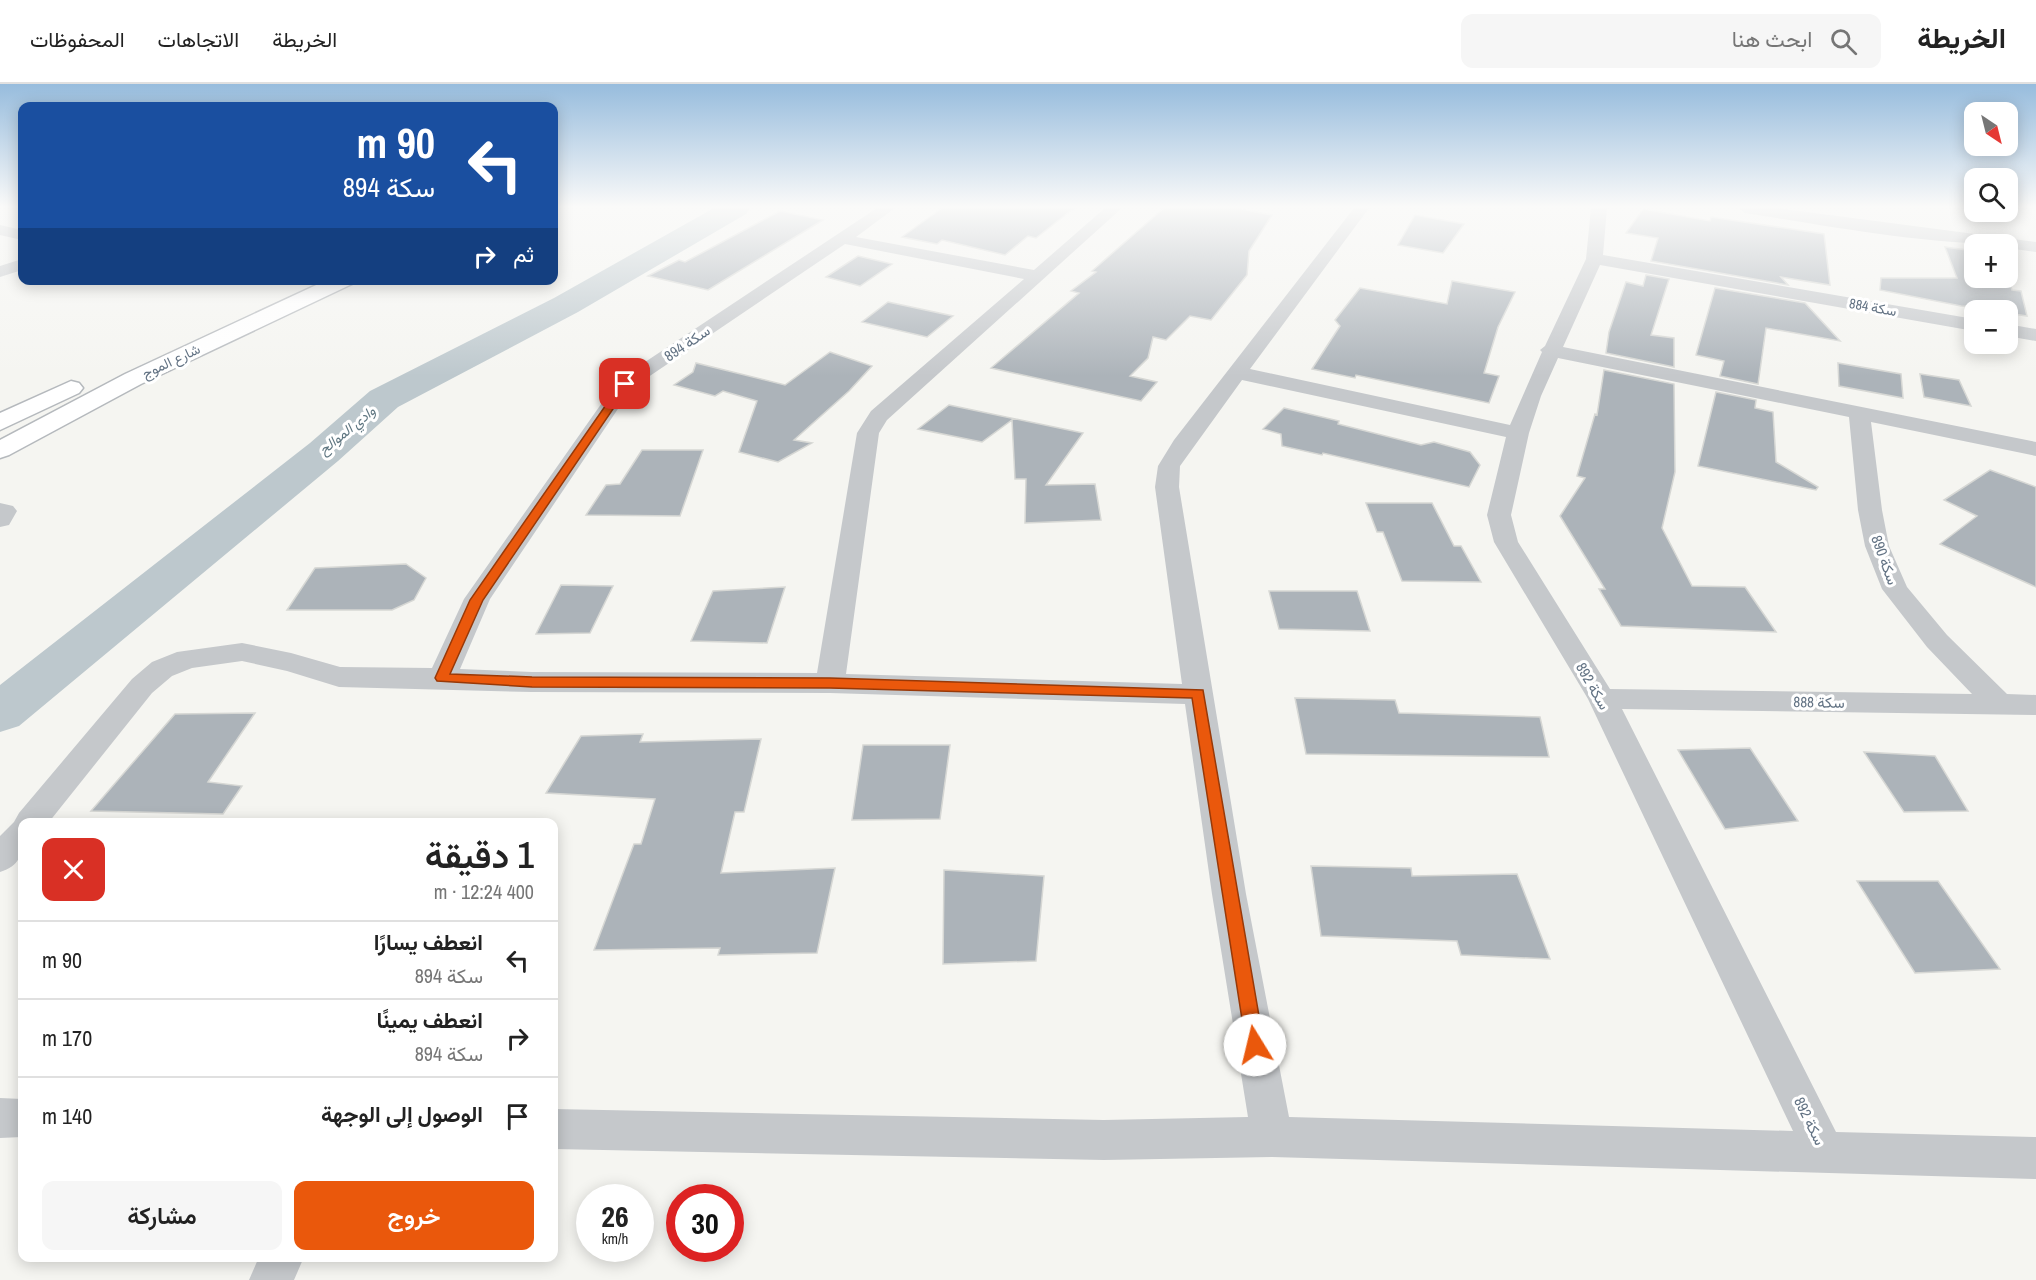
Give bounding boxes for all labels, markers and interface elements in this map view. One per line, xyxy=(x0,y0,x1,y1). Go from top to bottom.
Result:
search box xyxy=(1461,14,1881,68)
text: الخريطة xyxy=(1917,19,2006,57)
text: ابحث هنا xyxy=(1732,24,1812,54)
text: المحفوظات xyxy=(30,25,125,54)
text: الاتجاهات xyxy=(158,25,239,54)
text: الخريطة xyxy=(272,25,337,54)
icon: search xyxy=(1827,25,1860,58)
north arrow xyxy=(1964,102,2018,156)
map controls xyxy=(1964,102,2018,354)
text: 90 m xyxy=(356,115,435,171)
icon: left xyxy=(456,126,534,204)
button: search xyxy=(1964,168,2018,222)
text: سكة 894 xyxy=(343,169,435,205)
button: + xyxy=(1964,234,2018,288)
text: ثم xyxy=(513,239,534,269)
icon: right xyxy=(468,240,501,273)
street label: سكة 884 xyxy=(1848,294,1898,320)
button: − xyxy=(1964,300,2018,354)
street label: سكة 894 xyxy=(660,320,714,366)
street label: شارع الموج xyxy=(139,340,204,384)
pin xyxy=(599,358,650,409)
icon: arrive xyxy=(608,367,641,400)
water label: وادي الموالح xyxy=(315,401,381,461)
street label: سكة 890 xyxy=(1866,532,1904,588)
street label: سكة 892 xyxy=(1571,659,1615,714)
street label: سكة 888 xyxy=(1793,691,1845,713)
text: 1 دقيقة xyxy=(425,831,534,879)
button: close xyxy=(42,838,105,901)
text: 400 m · 12:24 xyxy=(434,878,534,905)
text: انعطف يسارًا xyxy=(374,927,483,957)
icon: left xyxy=(501,944,534,977)
text: 90 m xyxy=(42,945,82,975)
text: سكة 894 xyxy=(415,962,483,989)
text: انعطف يمينًا xyxy=(377,1005,483,1035)
position arrow xyxy=(1223,1013,1287,1077)
icon: right xyxy=(501,1022,534,1055)
text: 170 m xyxy=(42,1023,92,1053)
text: سكة 894 xyxy=(415,1040,483,1067)
street label: سكة 892 xyxy=(1789,1093,1831,1149)
text: الوصول إلى الوجهة xyxy=(321,1099,483,1129)
icon: arrive xyxy=(501,1100,534,1133)
text: 140 m xyxy=(42,1101,92,1131)
button: مشاركة xyxy=(42,1181,282,1250)
button: خروج xyxy=(294,1181,534,1250)
speed limit sign: 30 xyxy=(666,1184,744,1262)
text: 26 xyxy=(601,1196,629,1236)
text: km/h xyxy=(602,1228,628,1249)

